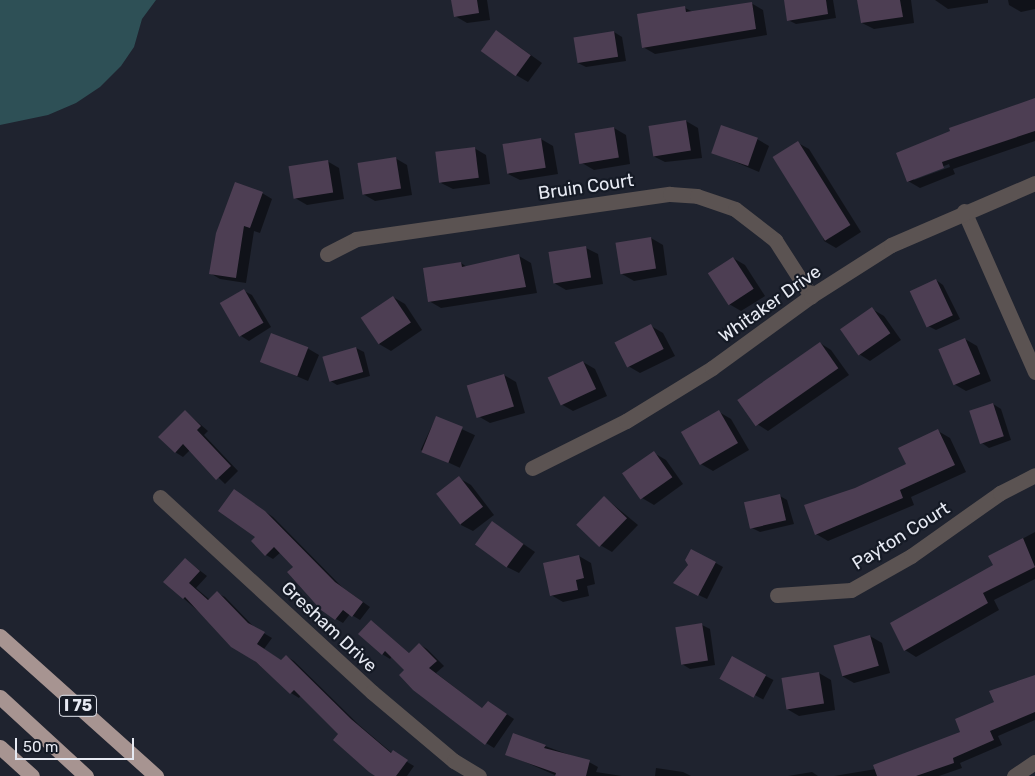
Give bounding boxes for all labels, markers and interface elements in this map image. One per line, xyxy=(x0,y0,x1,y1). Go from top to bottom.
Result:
street label: Bruin Court xyxy=(537,170,635,204)
street label: Whitaker Drive xyxy=(715,261,825,347)
street label: Payton Court xyxy=(848,497,954,575)
street label: Gresham Drive xyxy=(277,577,381,677)
road number: I 75 xyxy=(58,692,98,719)
scale bar xyxy=(18,728,136,760)
text: 50 m xyxy=(23,738,58,756)

